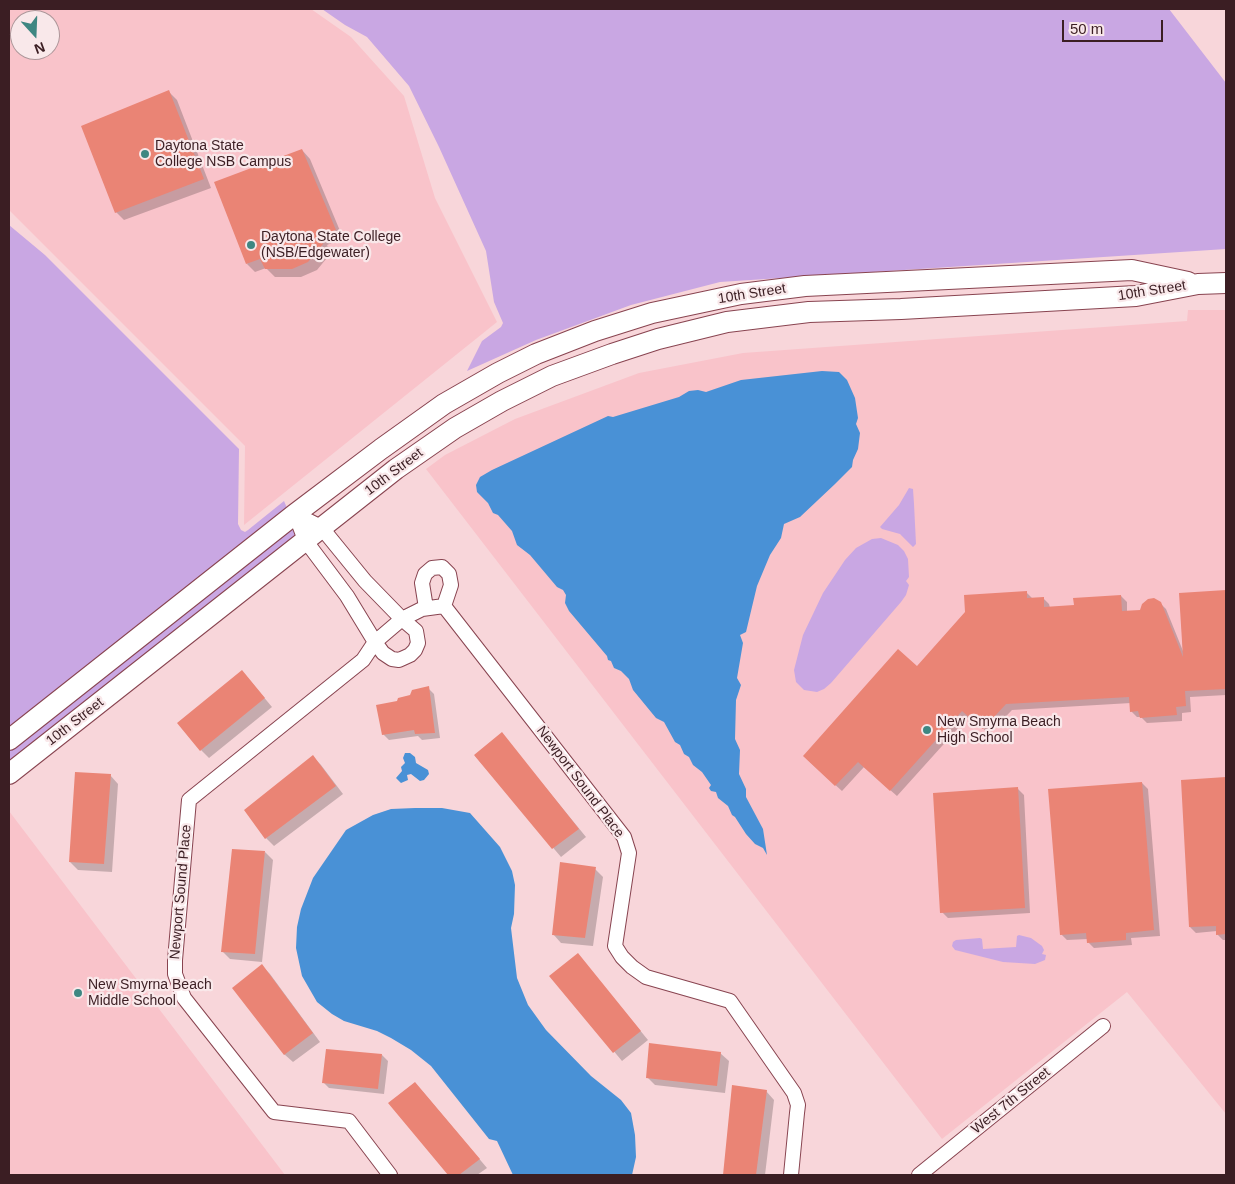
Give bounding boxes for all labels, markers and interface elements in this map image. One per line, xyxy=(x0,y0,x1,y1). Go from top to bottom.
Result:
north arrow xyxy=(10,10,60,60)
scale bar xyxy=(1065,10,1166,42)
text: 50 m xyxy=(1070,20,1103,37)
text: N xyxy=(32,39,47,57)
place label: Daytona State College NSB Campus xyxy=(155,138,291,170)
marker: Daytona State College NSB Campus xyxy=(139,148,151,160)
place label: Daytona State College (NSB/Edgewater) xyxy=(261,229,401,262)
marker: Daytona State College (NSB/Edgewater) xyxy=(245,239,257,251)
street label: 10th Street xyxy=(1117,277,1187,305)
street label: 10th Street xyxy=(717,280,787,308)
street label: 10th Street xyxy=(362,445,426,499)
street label: 10th Street xyxy=(43,694,107,750)
place label: New Smyrna Beach High School xyxy=(937,714,1061,746)
street label: Newport Sound Place xyxy=(533,723,627,841)
marker: New Smyrna Beach High School xyxy=(921,724,933,736)
street label: Newport Sound Place xyxy=(167,824,195,960)
place label: New Smyrna Beach Middle School xyxy=(88,977,212,1010)
marker: New Smyrna Beach Middle School xyxy=(72,987,84,999)
street label: West 7th Street xyxy=(968,1064,1054,1138)

